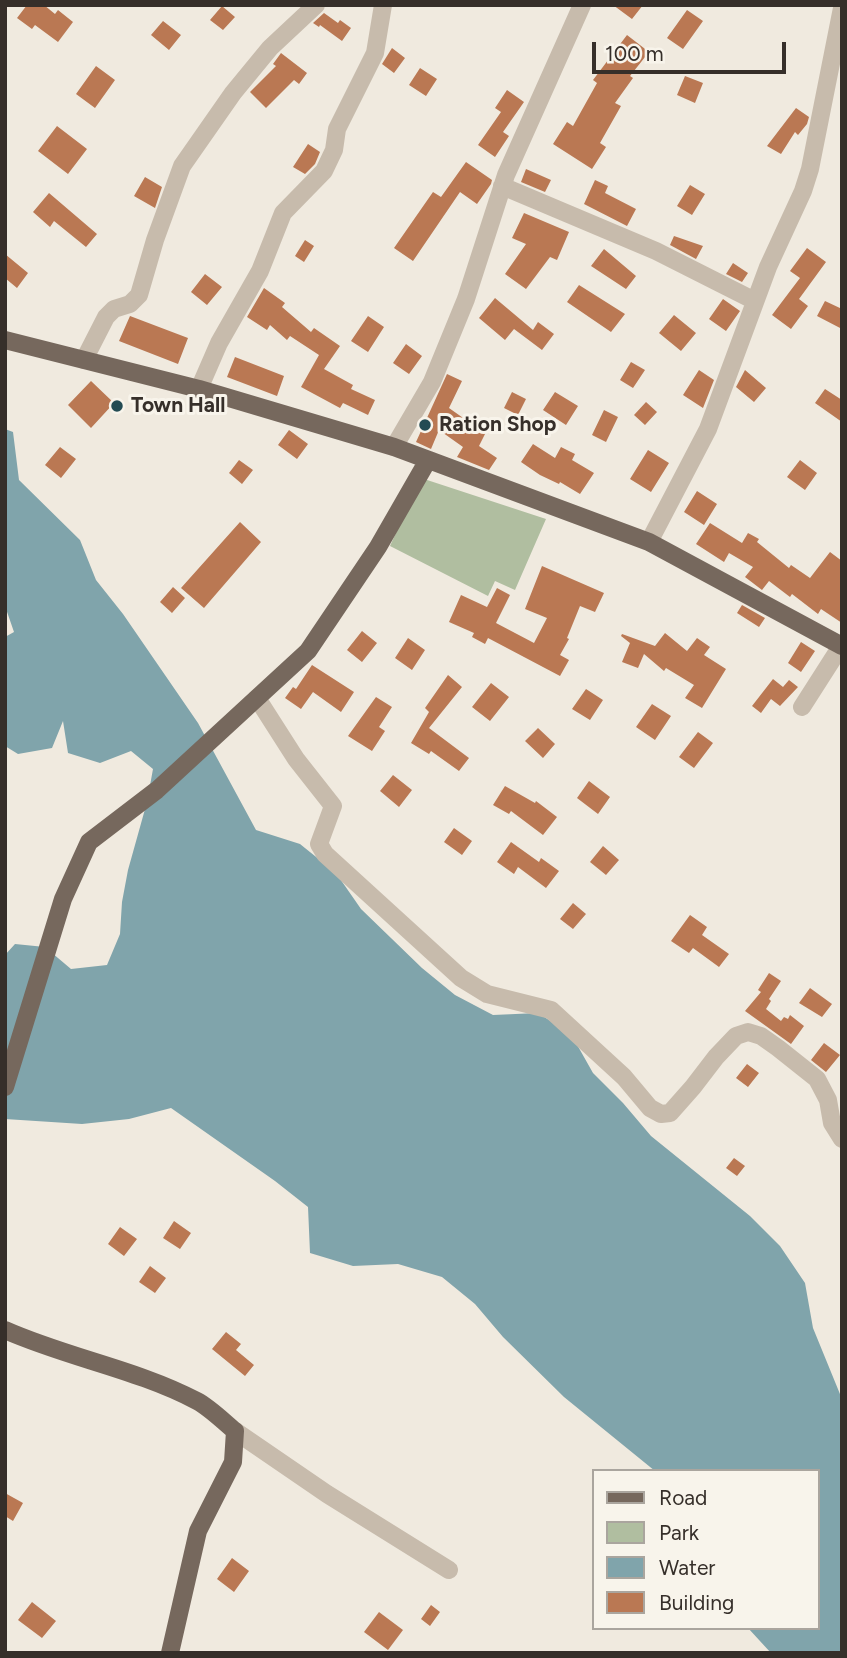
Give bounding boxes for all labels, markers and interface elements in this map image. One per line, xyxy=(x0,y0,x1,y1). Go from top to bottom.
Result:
scale bar xyxy=(595,28,789,72)
text: 100 m xyxy=(605,41,664,66)
place label: Town Hall xyxy=(131,393,225,419)
marker: Town Hall xyxy=(109,398,125,414)
place label: Ration Shop xyxy=(439,412,556,438)
marker: Ration Shop xyxy=(417,417,433,433)
legend xyxy=(592,1469,819,1630)
text: Road xyxy=(659,1485,707,1510)
text: Park xyxy=(659,1520,699,1545)
text: Water xyxy=(659,1555,715,1580)
text: Building xyxy=(659,1590,734,1615)

